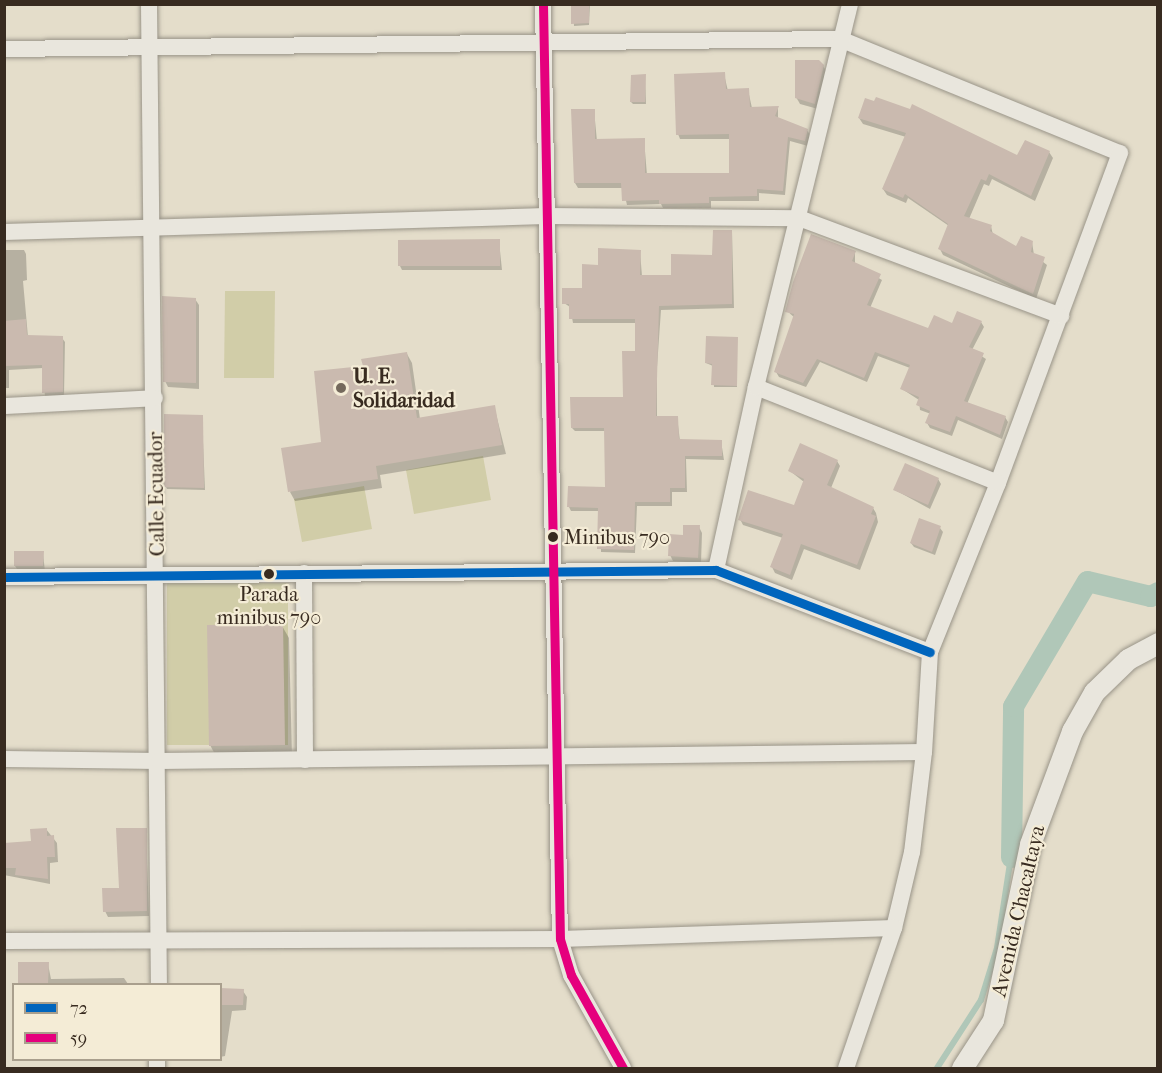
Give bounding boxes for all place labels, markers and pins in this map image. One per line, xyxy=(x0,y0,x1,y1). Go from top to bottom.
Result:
place label: U. E. Solidaridad xyxy=(353,363,455,413)
marker: U. E. Solidaridad xyxy=(334,381,348,395)
place label: Minibus 790 xyxy=(564,525,670,549)
marker: Minibus 790 xyxy=(547,531,559,543)
marker: Parada minibus 790 xyxy=(263,568,275,580)
place label: Parada minibus 790 xyxy=(217,583,321,630)

